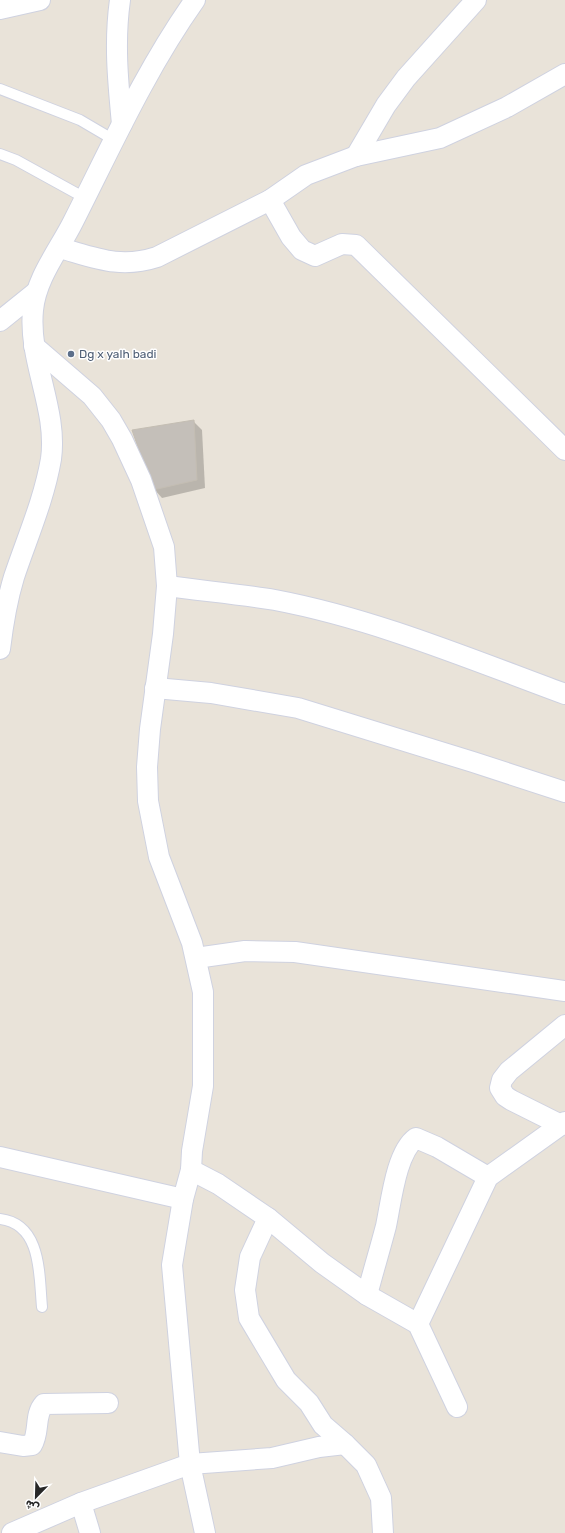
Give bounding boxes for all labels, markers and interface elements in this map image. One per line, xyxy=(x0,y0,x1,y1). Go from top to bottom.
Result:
place label: Dg x yalh badi xyxy=(79,347,157,361)
marker: Dg x yalh badi xyxy=(66,349,76,359)
north arrow xyxy=(16,1477,56,1517)
text: ش xyxy=(23,1497,41,1514)

